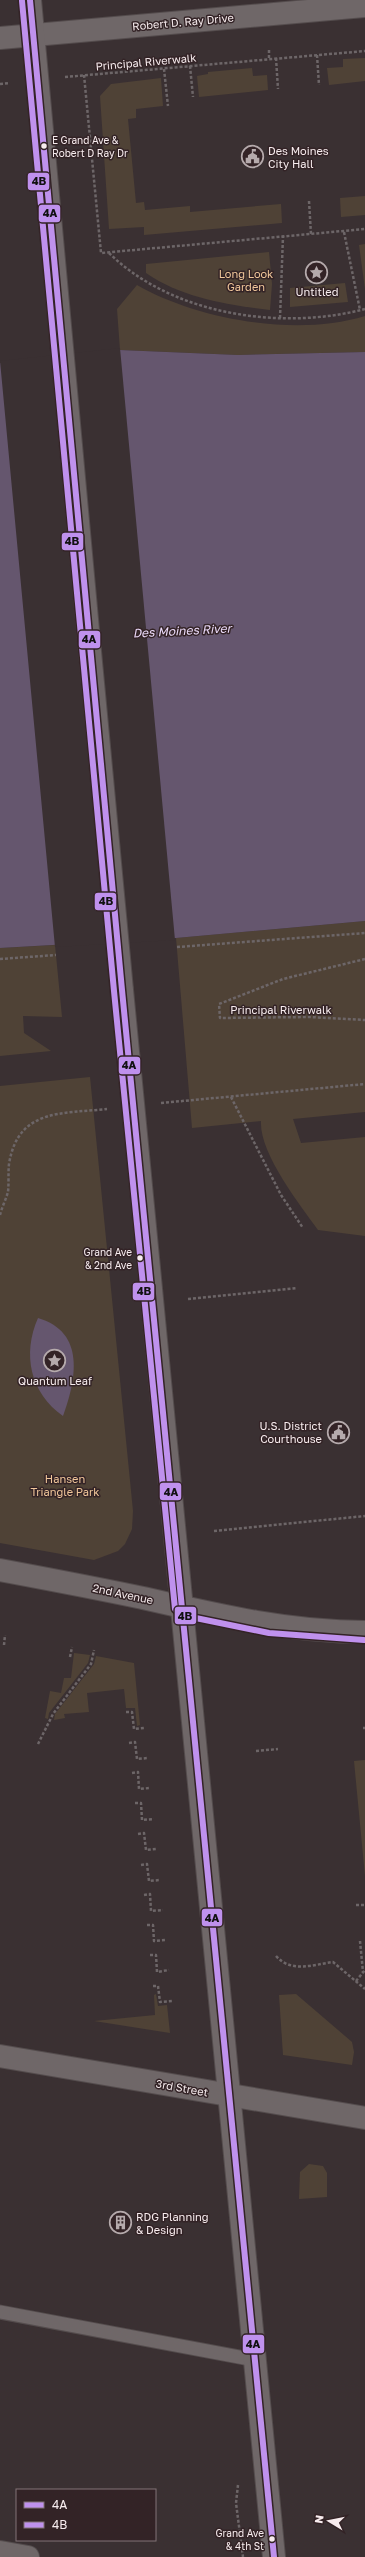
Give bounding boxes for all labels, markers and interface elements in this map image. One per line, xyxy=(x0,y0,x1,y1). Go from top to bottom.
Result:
street label: Robert D. Ray Drive xyxy=(132,11,234,32)
street label: Principal Riverwalk xyxy=(95,51,197,72)
place label: E Grand Ave & Robert D Ray Dr xyxy=(52,134,128,159)
marker: E Grand Ave & Robert D Ray Dr xyxy=(39,141,49,151)
public building icon: Des Moines City Hall xyxy=(240,144,266,170)
place label: Des Moines City Hall xyxy=(268,144,329,170)
line badge: 4B xyxy=(27,172,50,191)
text: 4B xyxy=(32,174,47,187)
line badge: 4A xyxy=(38,204,61,223)
text: 4A xyxy=(43,206,58,219)
place icon: Untitled xyxy=(304,259,330,285)
park label: Long Look Garden xyxy=(219,267,273,293)
place label: Untitled xyxy=(296,285,339,298)
line badge: 4B xyxy=(61,532,84,551)
text: 4B xyxy=(65,534,80,547)
water label: Des Moines River xyxy=(132,620,234,641)
line badge: 4A xyxy=(78,630,101,649)
text: 4A xyxy=(82,632,97,645)
line badge: 4B xyxy=(94,892,117,911)
text: 4B xyxy=(99,894,114,907)
street label: Principal Riverwalk xyxy=(230,1003,332,1016)
line badge: 4A xyxy=(118,1056,141,1075)
text: 4A xyxy=(122,1058,137,1071)
place label: Grand Ave & 2nd Ave xyxy=(83,1246,132,1271)
marker: Grand Ave & 2nd Ave xyxy=(135,1253,145,1263)
line badge: 4B xyxy=(132,1282,155,1301)
text: 4B xyxy=(137,1284,152,1297)
place icon: Quantum Leaf xyxy=(42,1348,68,1374)
place label: Quantum Leaf xyxy=(18,1374,92,1387)
place label: U.S. District Courthouse xyxy=(260,1419,322,1445)
public building icon: U.S. District Courthouse xyxy=(325,1419,351,1445)
park label: Hansen Triangle Park xyxy=(30,1472,100,1498)
line badge: 4A xyxy=(159,1482,182,1501)
text: 4A xyxy=(164,1485,179,1498)
street label: 2nd Avenue xyxy=(92,1581,155,1606)
line badge: 4B xyxy=(174,1606,197,1625)
text: 4B xyxy=(178,1609,193,1622)
line badge: 4A xyxy=(201,1908,223,1927)
text: 4A xyxy=(205,1911,220,1924)
street label: 3rd Street xyxy=(155,2077,209,2098)
building icon: RDG Planning & Design xyxy=(107,2210,133,2236)
place label: RDG Planning & Design xyxy=(136,2210,209,2236)
line badge: 4A xyxy=(242,2334,265,2354)
text: 4A xyxy=(246,2337,261,2350)
legend xyxy=(16,2489,156,2541)
text: 4A xyxy=(52,2497,67,2512)
north arrow xyxy=(309,2501,349,2541)
text: N xyxy=(312,2514,326,2524)
text: 4B xyxy=(52,2517,67,2532)
place label: Grand Ave & 4th St xyxy=(215,2527,264,2552)
marker: Grand Ave & 4th St xyxy=(267,2534,277,2544)

